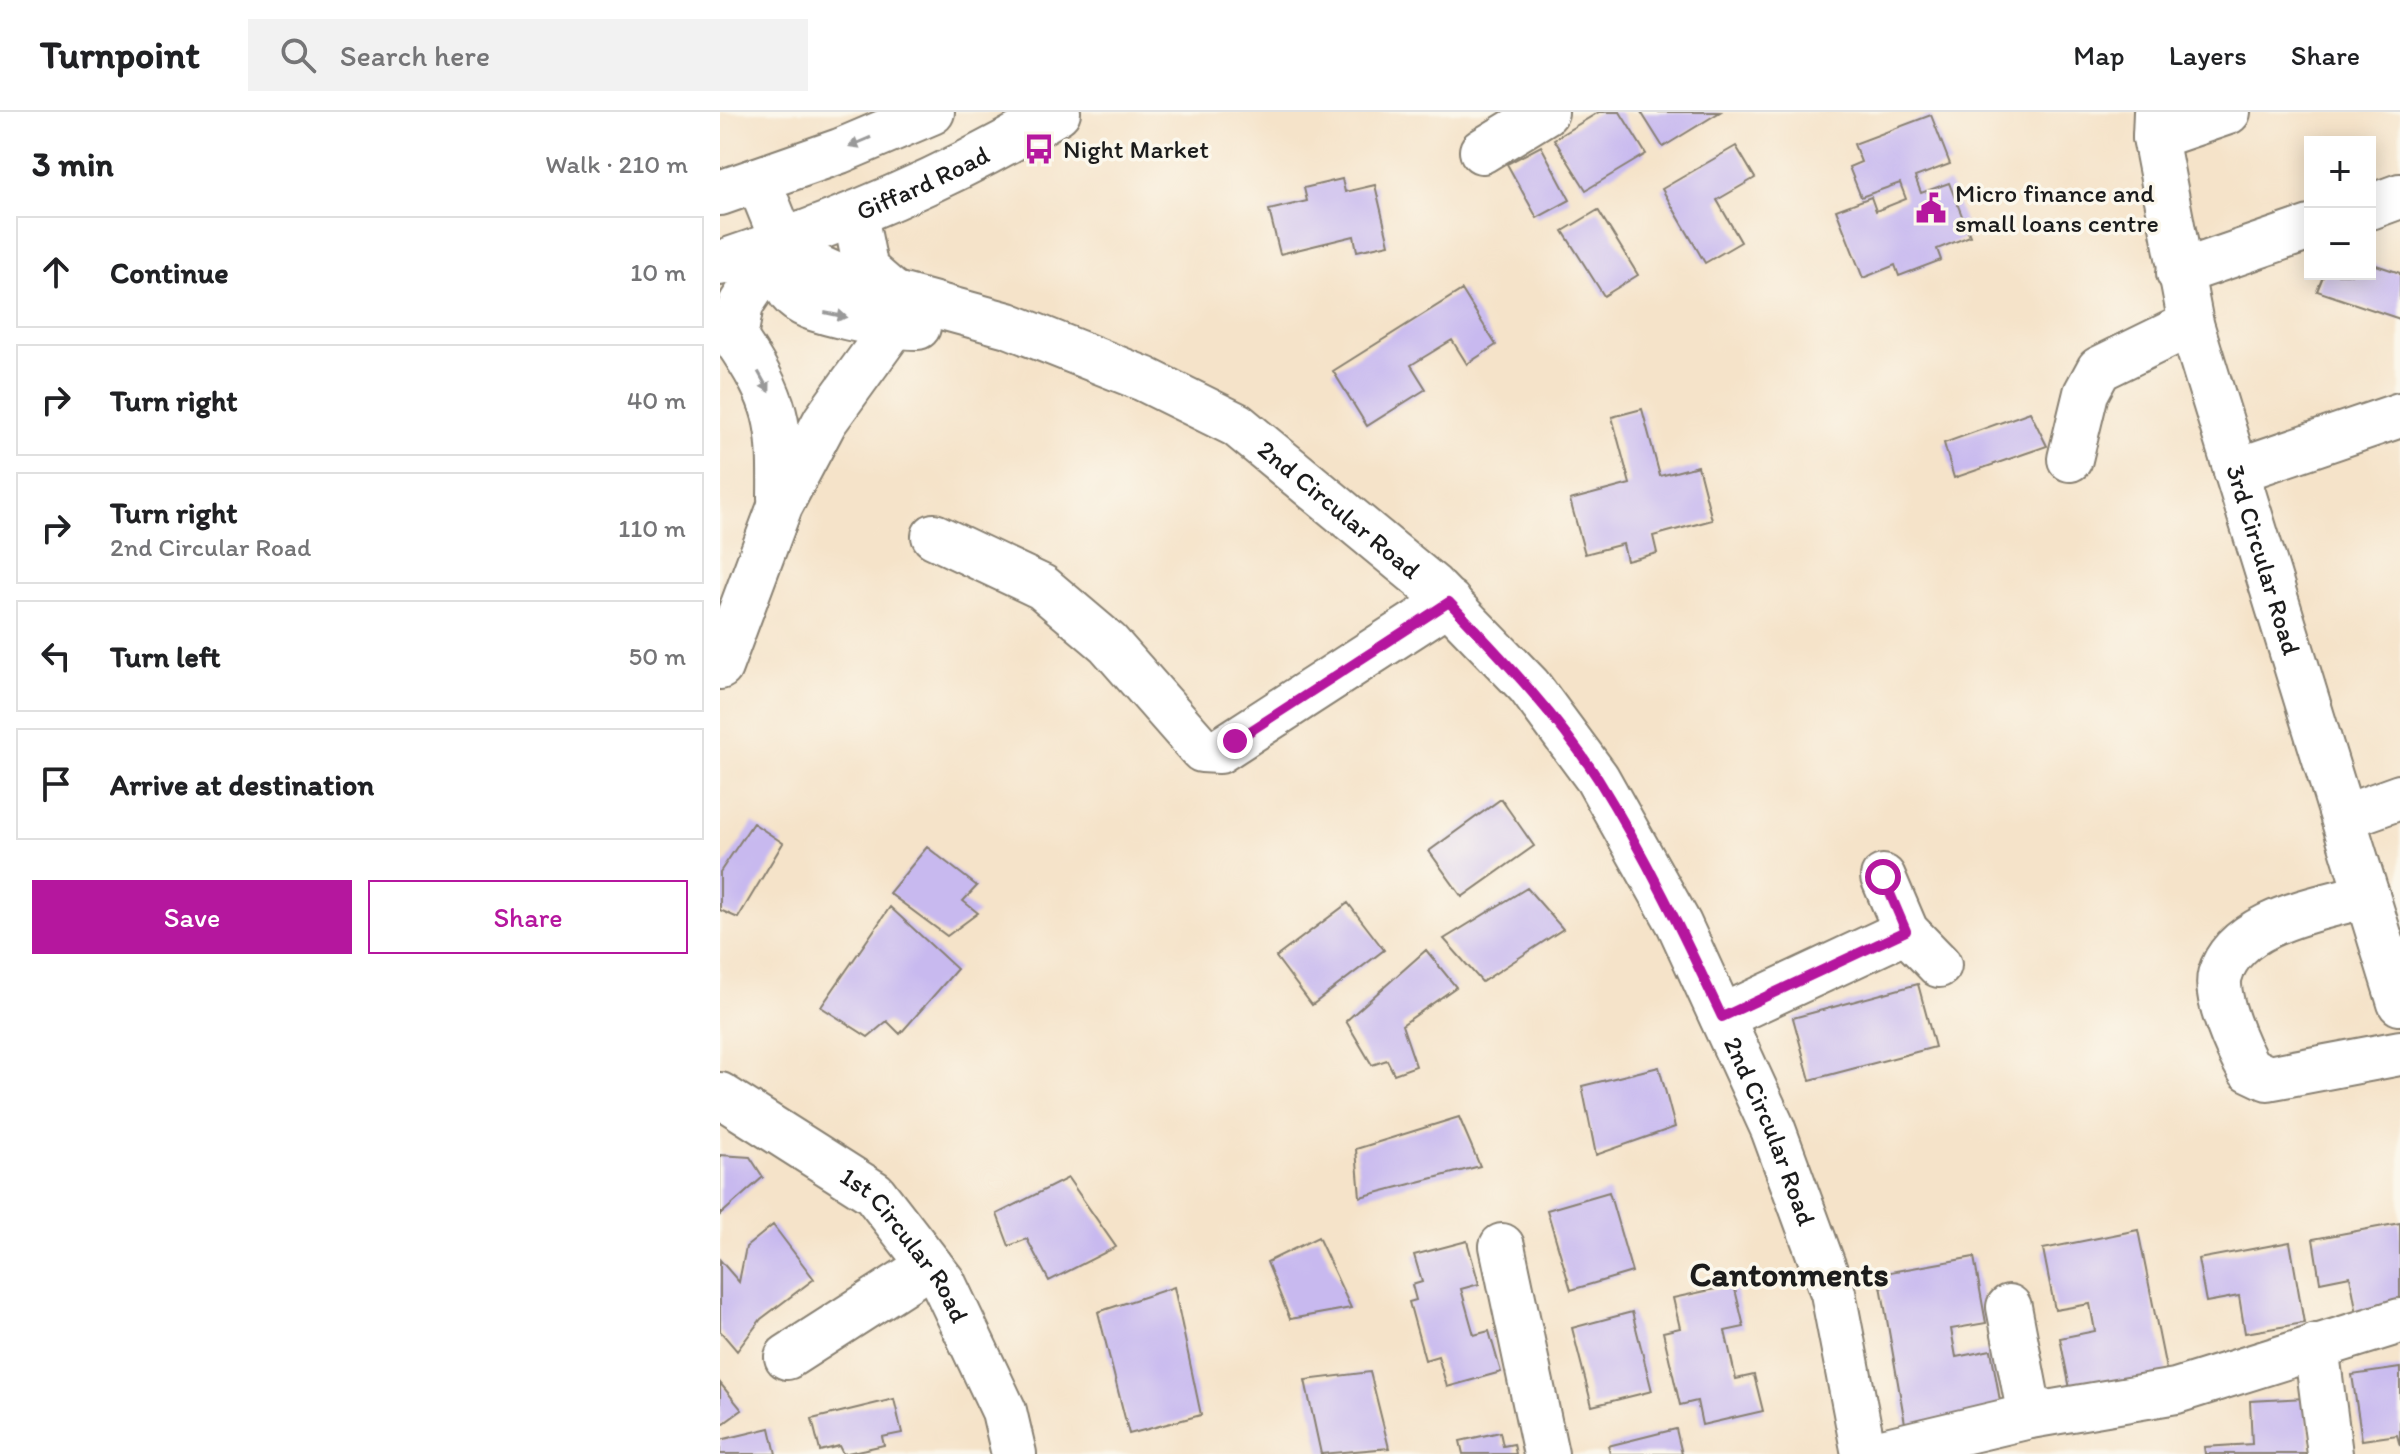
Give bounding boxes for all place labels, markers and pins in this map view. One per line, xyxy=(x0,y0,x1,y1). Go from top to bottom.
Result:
bus stop icon: Night Market xyxy=(1022,132,1056,166)
place label: Night Market xyxy=(1063,133,1209,165)
place label: Micro finance and small loans centre xyxy=(1955,177,2159,239)
public building icon: Micro finance and small loans centre xyxy=(1914,191,1948,225)

